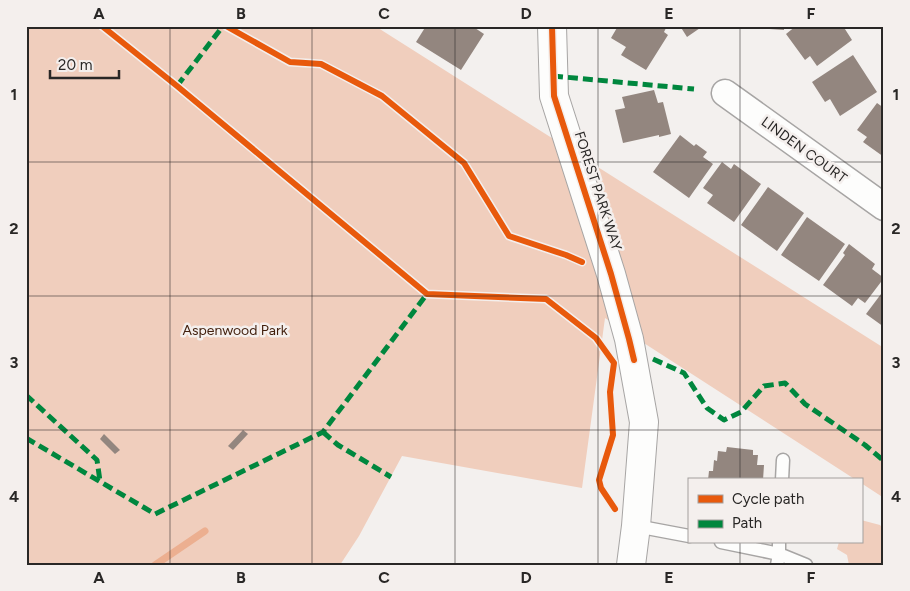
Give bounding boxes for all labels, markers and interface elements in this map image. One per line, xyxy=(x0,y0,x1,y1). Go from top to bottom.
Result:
text: A xyxy=(93,4,105,23)
text: B xyxy=(236,4,246,23)
text: C xyxy=(378,4,390,23)
text: D xyxy=(520,4,532,23)
text: E xyxy=(664,4,674,23)
text: F xyxy=(807,4,816,23)
scale bar xyxy=(50,48,119,80)
text: 20 m xyxy=(58,56,92,74)
text: 1 xyxy=(11,85,17,104)
text: 1 xyxy=(893,85,899,104)
street label: LINDEN COURT xyxy=(758,113,850,187)
street label: FOREST PARK WAY xyxy=(571,129,625,253)
text: 2 xyxy=(9,219,19,238)
text: 2 xyxy=(891,219,901,238)
park label: Aspenwood Park xyxy=(183,322,288,339)
text: 3 xyxy=(10,353,19,372)
text: 3 xyxy=(892,353,901,372)
legend xyxy=(688,478,862,544)
text: 4 xyxy=(9,487,19,506)
text: 4 xyxy=(891,487,901,506)
text: Cycle path xyxy=(732,490,804,508)
text: Path xyxy=(732,514,762,532)
text: A xyxy=(93,568,105,587)
text: B xyxy=(236,568,246,587)
text: C xyxy=(378,568,390,587)
text: D xyxy=(520,568,532,587)
text: E xyxy=(664,568,674,587)
text: F xyxy=(807,568,816,587)

